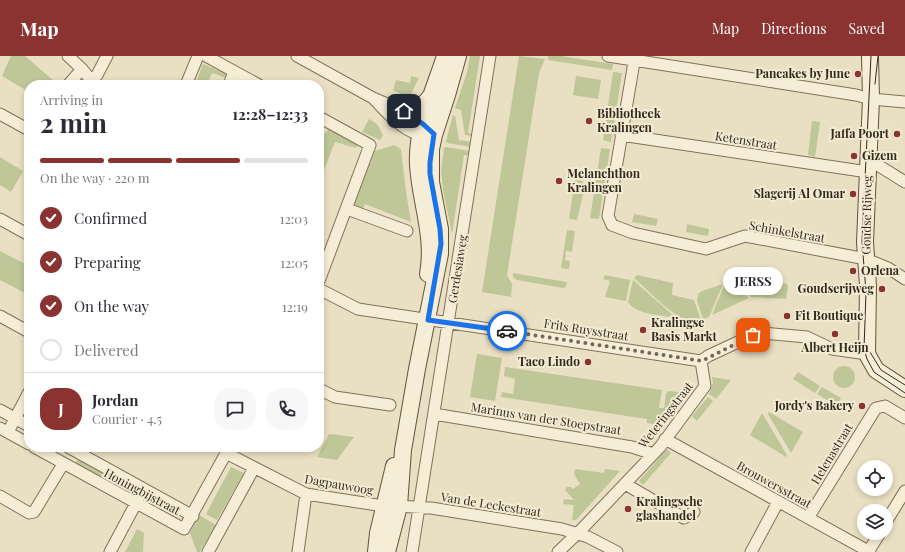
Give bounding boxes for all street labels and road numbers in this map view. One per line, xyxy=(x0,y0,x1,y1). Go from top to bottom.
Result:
street label: Ketenstraat xyxy=(714,127,779,153)
street label: Goudse Rijweg xyxy=(857,174,875,255)
street label: Schinkelstraat xyxy=(748,216,827,246)
street label: Gerdesiaweg xyxy=(444,233,470,304)
street label: Frits Ruysstraat xyxy=(543,314,630,344)
street label: Weteringstraat xyxy=(634,377,697,452)
street label: Marinus van der Stoepstraat xyxy=(470,398,623,438)
street label: Helenastraat xyxy=(807,419,856,487)
street label: Brouwersstraat xyxy=(734,457,815,512)
street label: Honingbijstraat xyxy=(102,464,184,518)
street label: Dagpauwoog xyxy=(304,470,375,498)
street label: Van de Leckestraat xyxy=(439,488,543,520)

